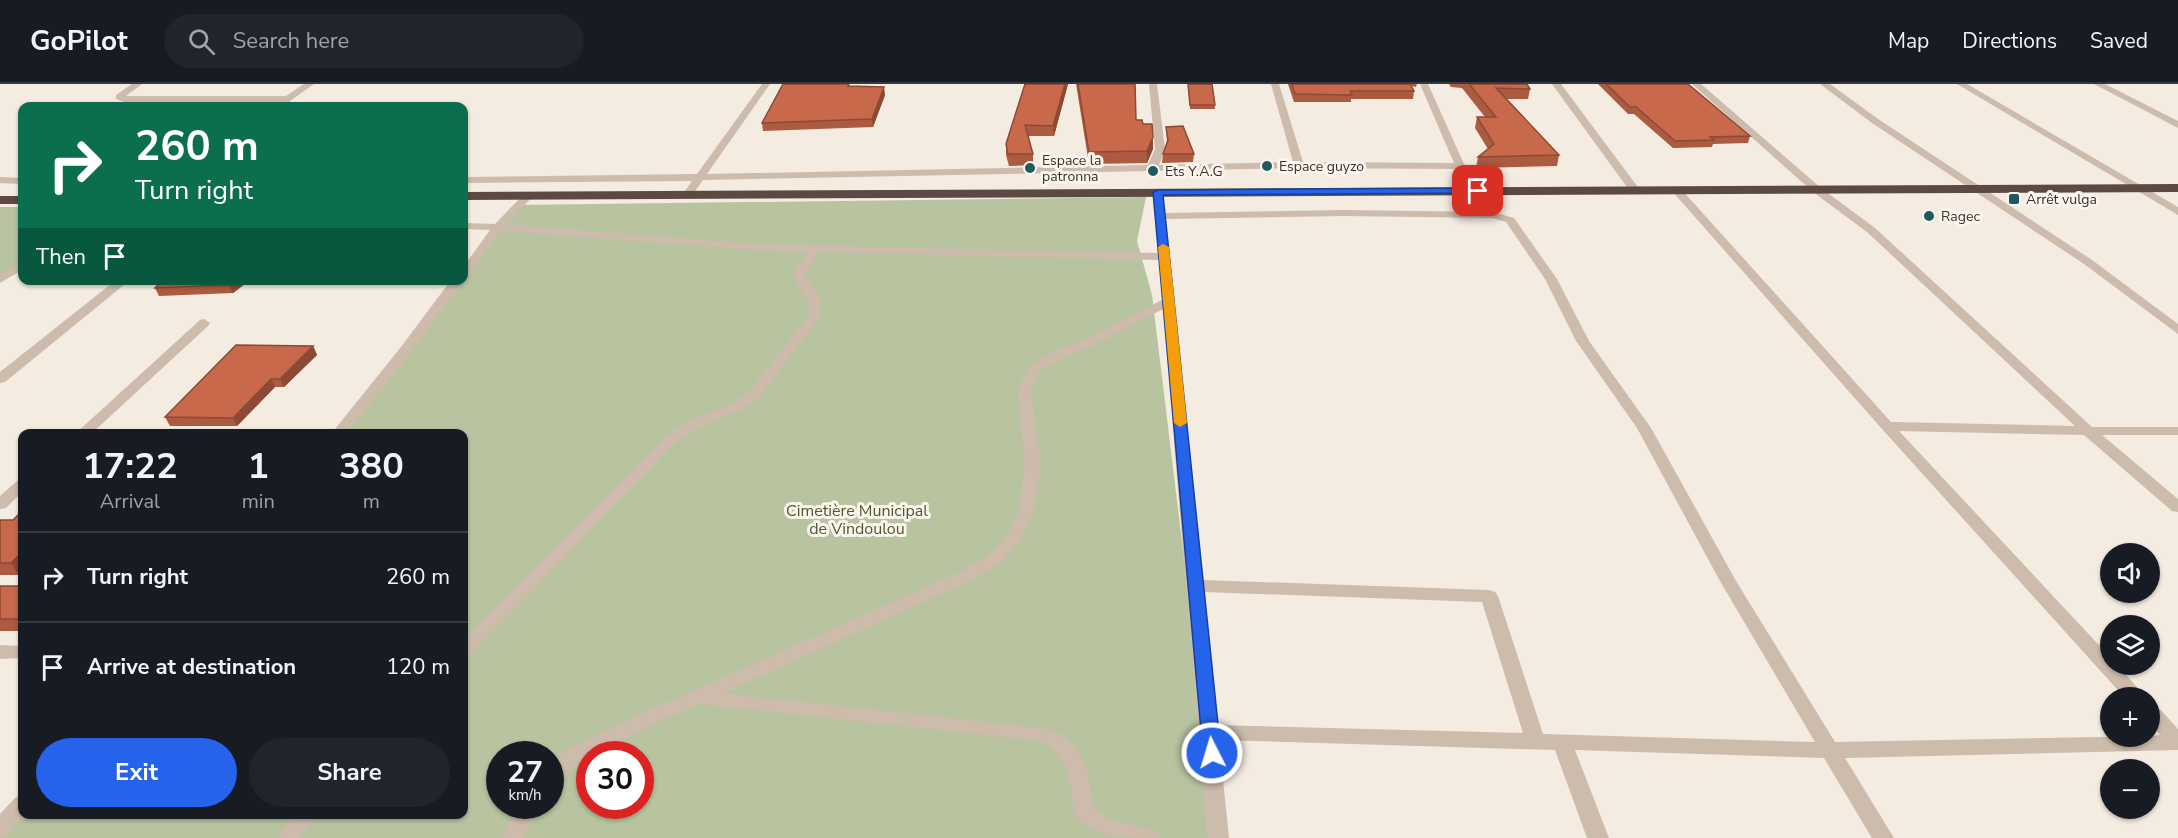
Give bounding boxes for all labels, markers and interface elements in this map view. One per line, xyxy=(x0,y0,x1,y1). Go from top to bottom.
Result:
search box xyxy=(164,14,584,68)
text: GoPilot xyxy=(30,22,128,60)
icon: search xyxy=(185,25,218,58)
text: Search here xyxy=(233,26,349,56)
text: Map xyxy=(1888,27,1929,55)
text: Directions xyxy=(1962,27,2057,55)
text: Saved xyxy=(2090,27,2148,55)
text: 260 m xyxy=(135,118,259,175)
icon: right xyxy=(36,126,114,204)
place label: Espace la patronna xyxy=(1042,151,1101,186)
place label: Espace guyzo xyxy=(1279,157,1364,176)
marker: Espace guyzo xyxy=(1260,159,1274,173)
marker: Espace la patronna xyxy=(1023,161,1037,175)
place label: Ets Y.A.G xyxy=(1165,162,1223,181)
marker: Ets Y.A.G xyxy=(1146,164,1160,178)
pin xyxy=(1452,165,1503,216)
text: Turn right xyxy=(135,172,253,209)
icon: arrive xyxy=(1461,174,1494,207)
place label: Arrêt vulga xyxy=(2026,190,2097,209)
marker: Arrêt vulga xyxy=(2007,192,2021,206)
place label: Ragec xyxy=(1941,207,1980,226)
marker: Ragec xyxy=(1922,209,1936,223)
icon: arrive xyxy=(98,240,131,273)
text: Then xyxy=(36,242,86,272)
text: 17:22 xyxy=(82,442,178,491)
text: 1 xyxy=(247,442,269,491)
text: 380 xyxy=(339,442,404,491)
text: Arrival xyxy=(100,488,160,515)
text: min xyxy=(242,488,275,515)
text: m xyxy=(363,488,380,515)
park label: Cimetière Municipal de Vindoulou xyxy=(786,500,928,540)
map controls xyxy=(2100,543,2160,819)
button: sound xyxy=(2100,543,2160,603)
icon: right xyxy=(36,561,69,594)
text: Turn right xyxy=(87,562,188,592)
text: 260 m xyxy=(386,562,450,592)
button: layers xyxy=(2100,615,2160,675)
icon: arrive xyxy=(36,651,69,684)
text: Arrive at destination xyxy=(87,652,296,682)
text: 120 m xyxy=(386,652,450,682)
button: + xyxy=(2100,687,2160,747)
position arrow xyxy=(1180,721,1244,785)
button: Exit xyxy=(36,738,237,807)
button: Share xyxy=(249,738,450,807)
speed limit sign: 30 xyxy=(576,741,654,819)
text: 27 xyxy=(507,752,543,793)
button: − xyxy=(2100,759,2160,819)
text: km/h xyxy=(508,785,542,805)

